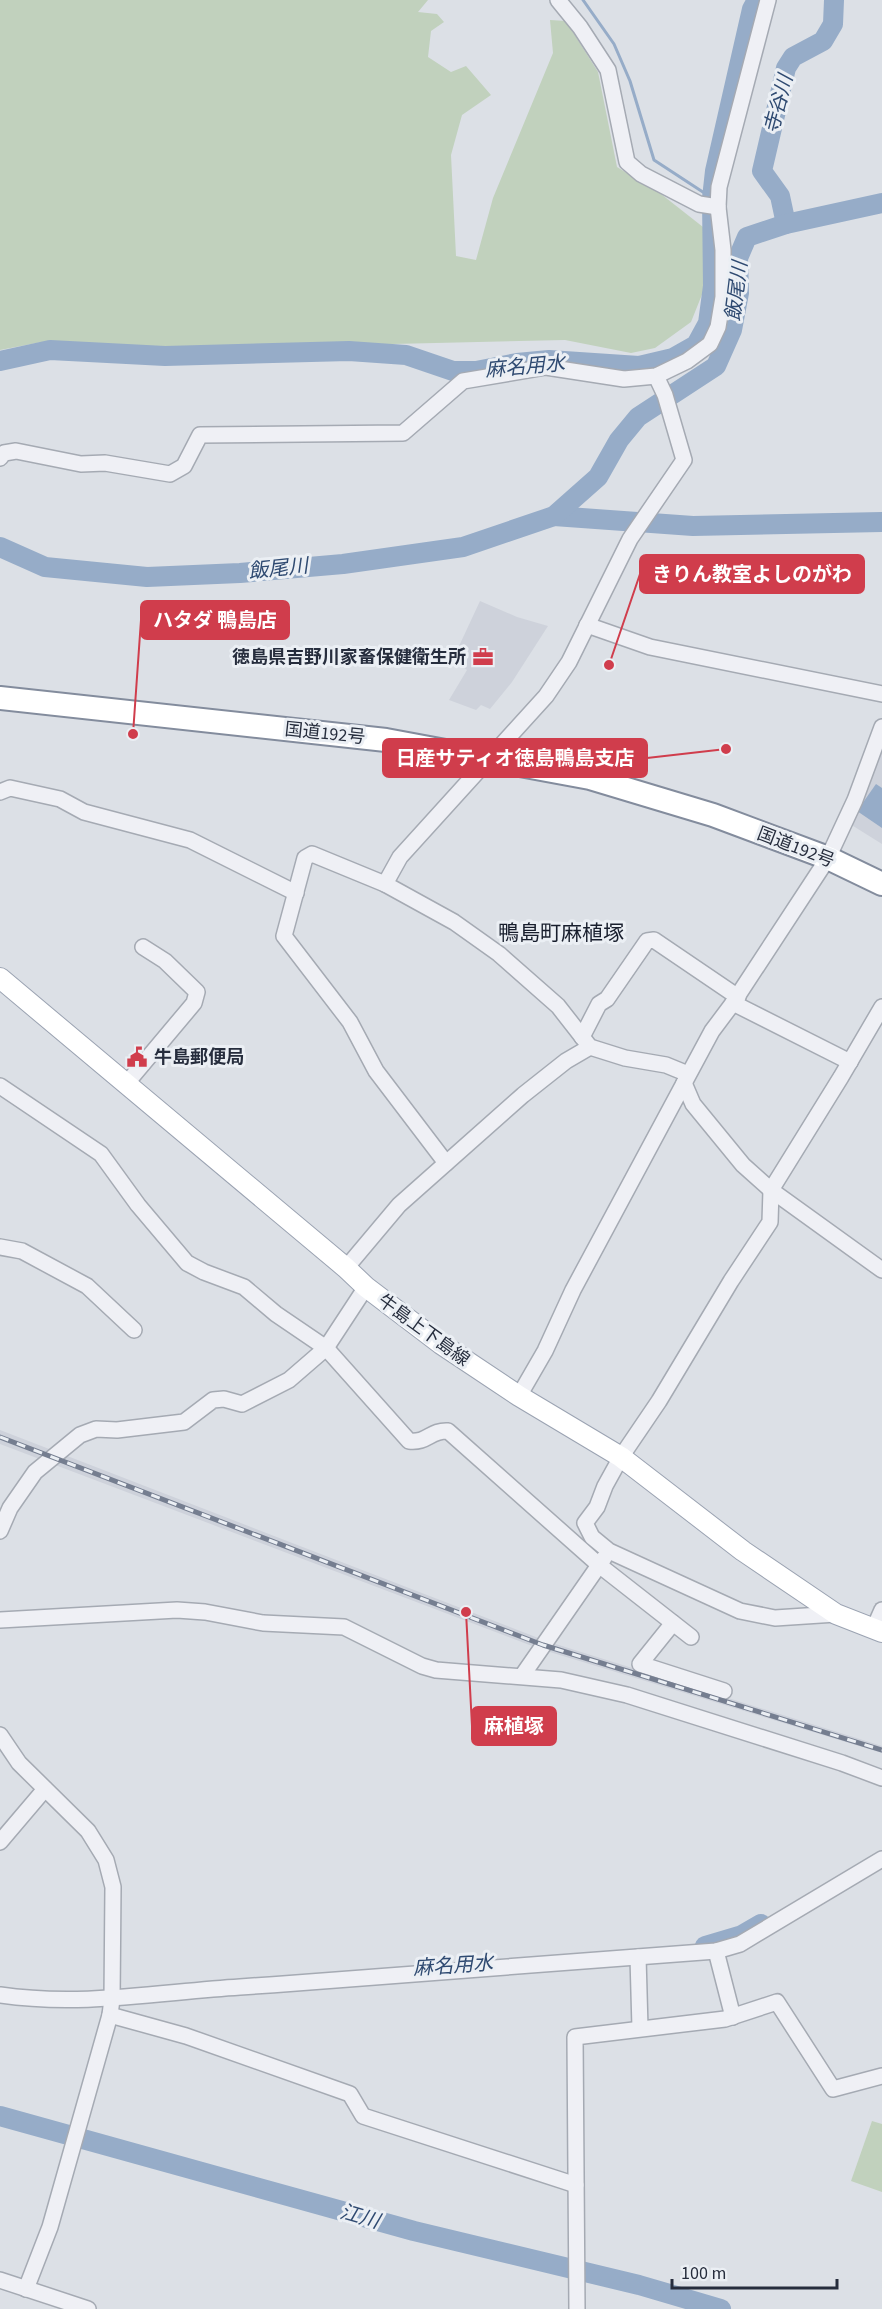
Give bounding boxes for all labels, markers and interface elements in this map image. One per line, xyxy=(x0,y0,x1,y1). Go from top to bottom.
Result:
water label: 寺谷川 xyxy=(758,70,801,137)
water label: 飯尾川 xyxy=(719,258,755,323)
water label: 麻名用水 xyxy=(484,349,568,384)
water label: 飯尾川 xyxy=(247,552,311,586)
callout: きりん教室よしのがわ xyxy=(640,555,864,593)
text: きりん教室よしのがわ xyxy=(652,561,852,589)
callout: ハタダ 鴨島店 xyxy=(141,601,289,639)
text: ハタダ 鴨島店 xyxy=(153,607,277,635)
place label: 徳島県吉野川家畜保健衛生所 xyxy=(232,645,466,670)
office icon: 徳島県吉野川家畜保健衛生所 xyxy=(471,645,495,669)
street label: 国道192号 xyxy=(283,717,366,750)
callout: 日産サティオ徳島鴨島支店 xyxy=(383,739,647,777)
text: 日産サティオ徳島鴨島支店 xyxy=(396,745,634,773)
street label: 国道192号 xyxy=(754,821,838,874)
district label: 鴨島町麻植塚 xyxy=(498,918,624,948)
public building icon: 牛島郵便局 xyxy=(125,1045,149,1069)
place label: 牛島郵便局 xyxy=(154,1045,244,1070)
street label: 牛島上下島線 xyxy=(373,1289,475,1372)
callout: 麻植塚 xyxy=(472,1707,556,1745)
text: 麻植塚 xyxy=(484,1713,544,1741)
water label: 麻名用水 xyxy=(412,1949,496,1983)
water label: 江川 xyxy=(337,2198,385,2236)
scale bar xyxy=(672,2252,837,2290)
text: 100 m xyxy=(681,2261,726,2286)

